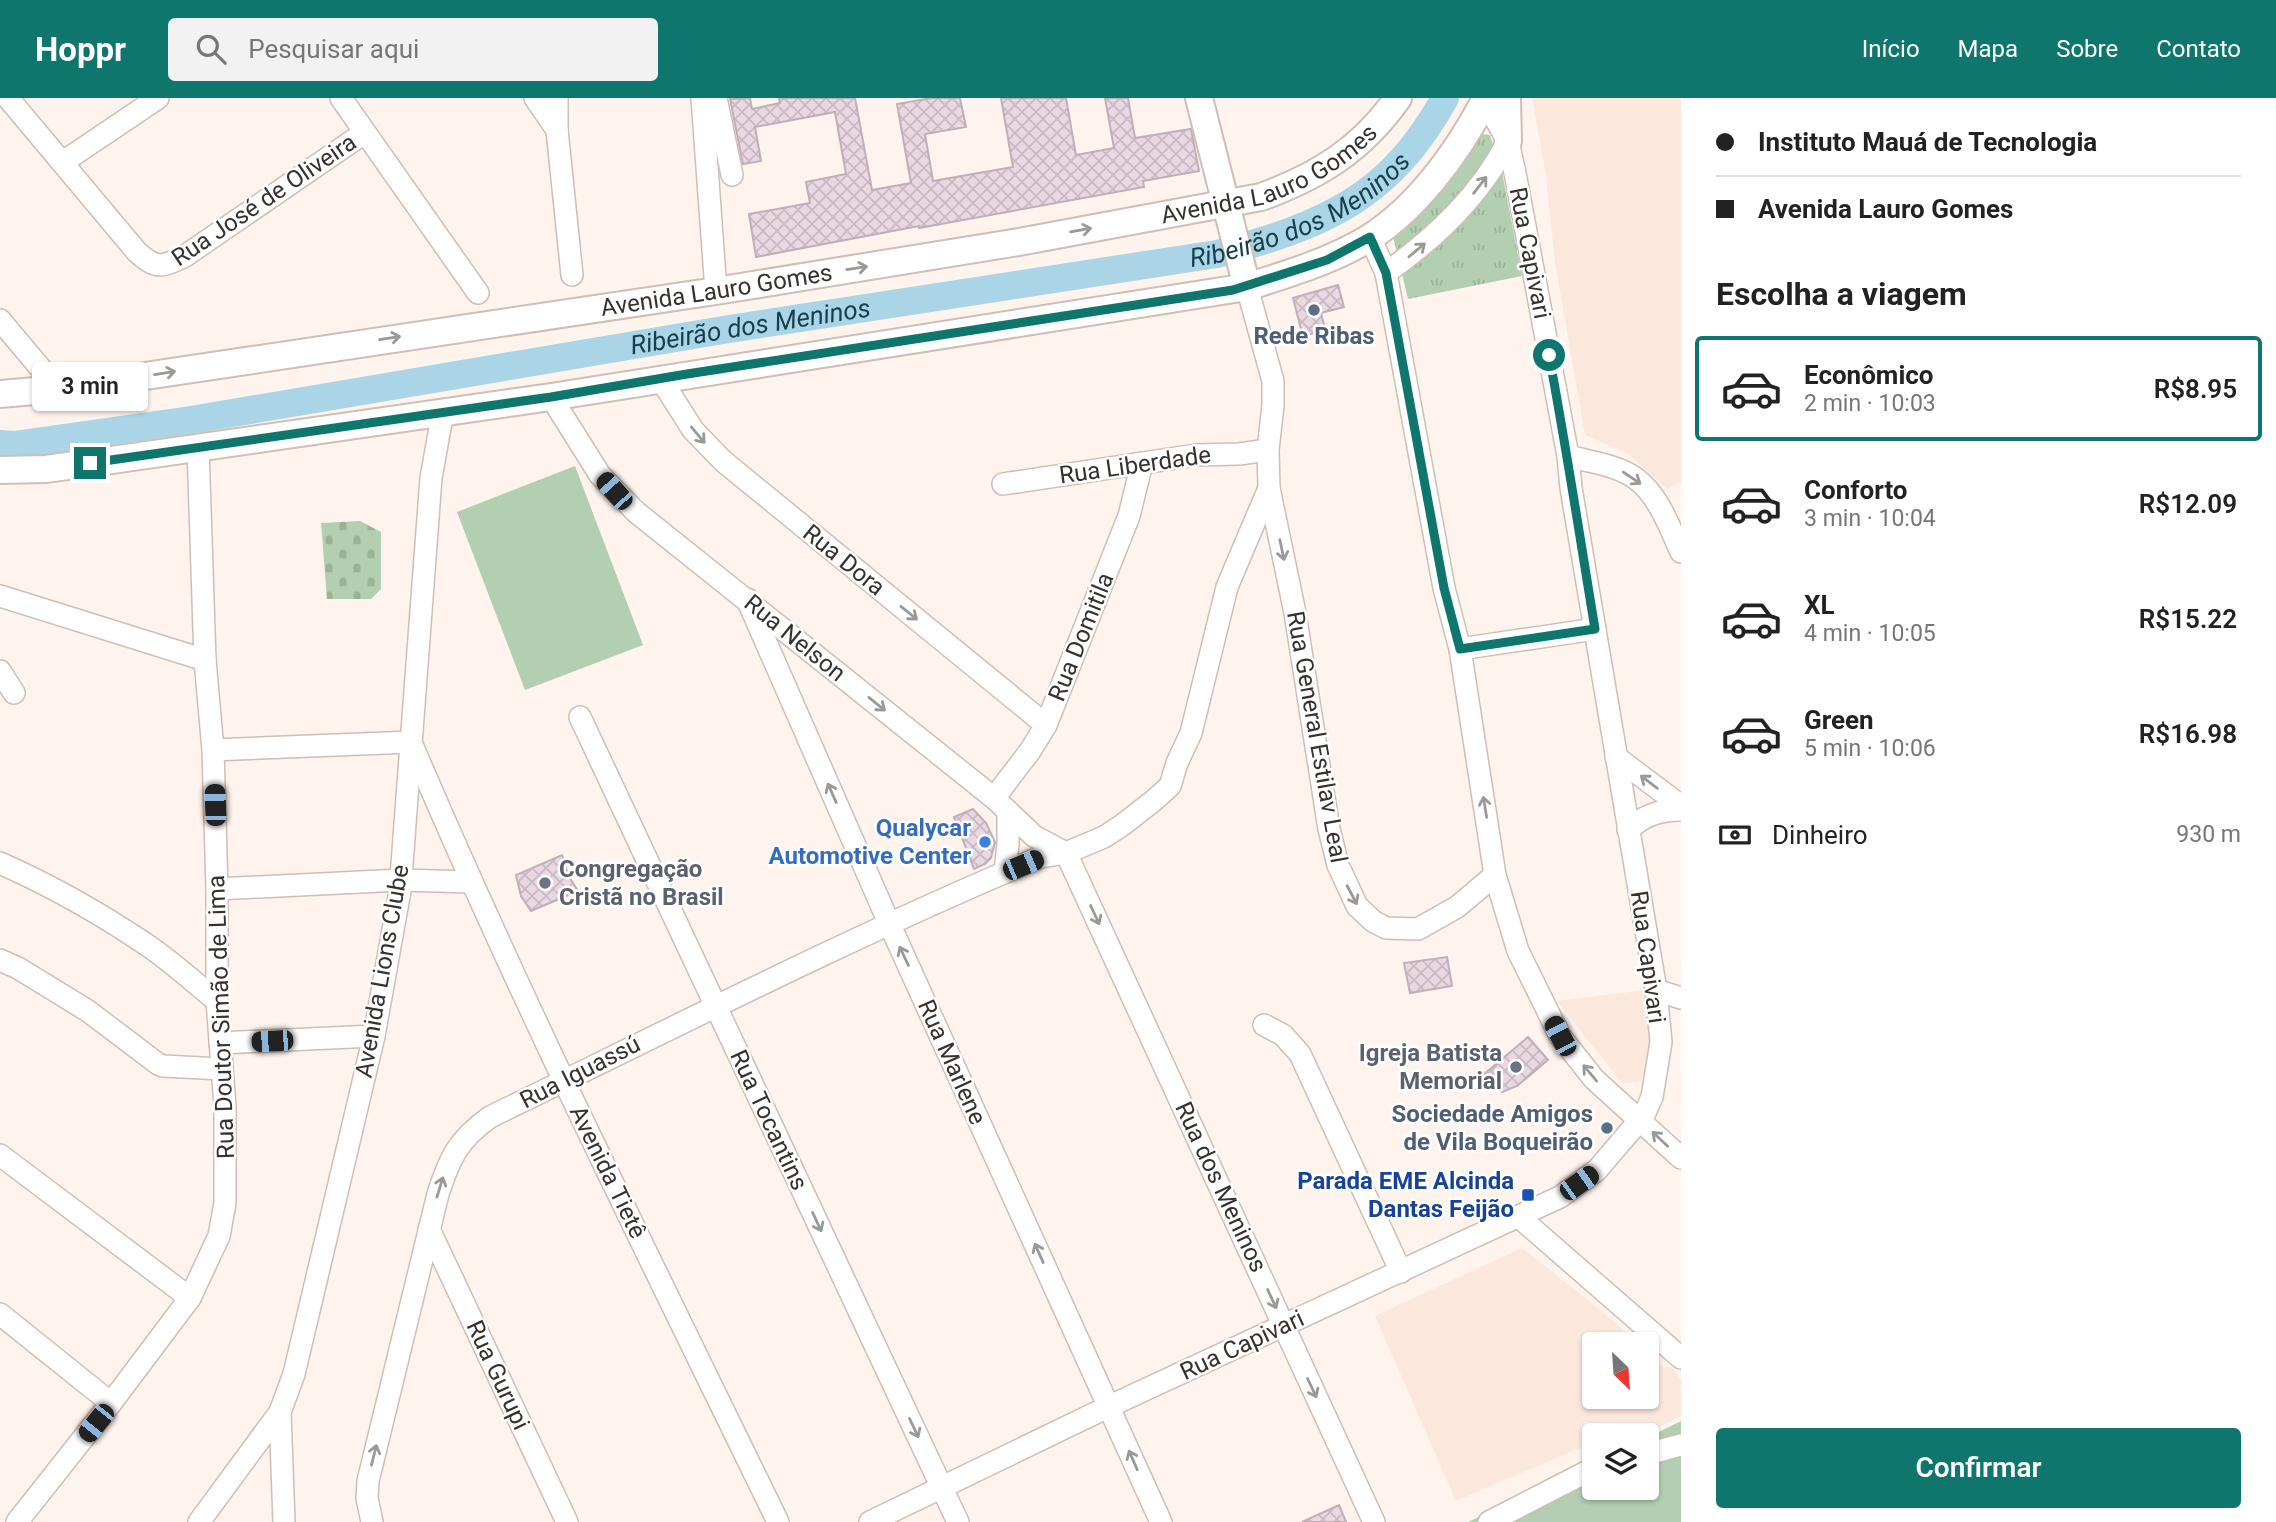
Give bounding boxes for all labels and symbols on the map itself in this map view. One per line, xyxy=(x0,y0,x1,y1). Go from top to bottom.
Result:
street label: Avenida Lauro Gomes xyxy=(1159,119,1383,229)
street label: Rua José de Oliveira xyxy=(167,128,361,272)
water label: Ribeirão dos Meninos xyxy=(1187,146,1416,273)
one-way arrow xyxy=(1473,176,1488,194)
street label: Rua Capivari xyxy=(1504,185,1556,321)
one-way arrow xyxy=(1069,223,1092,236)
one-way arrow xyxy=(1408,242,1426,257)
street label: Avenida Lauro Gomes xyxy=(599,258,834,322)
one-way arrow xyxy=(845,261,868,274)
water label: Ribeirão dos Meninos xyxy=(628,292,873,360)
marker: Rede Ribas xyxy=(1306,302,1322,318)
place label: Rede Ribas xyxy=(1253,322,1375,350)
one-way arrow xyxy=(378,331,401,344)
route start xyxy=(1533,339,1565,371)
callout: 3 min xyxy=(32,362,148,410)
one-way arrow xyxy=(153,366,176,379)
one-way arrow xyxy=(690,425,706,443)
street label: Rua Liberdade xyxy=(1057,441,1213,489)
route end xyxy=(74,447,106,479)
car xyxy=(593,468,636,514)
one-way arrow xyxy=(1622,471,1641,485)
street label: Rua Dora xyxy=(797,519,891,601)
one-way arrow xyxy=(1277,539,1290,561)
street label: Rua Domitila xyxy=(1043,569,1119,705)
street label: Rua Nelson xyxy=(739,589,851,687)
one-way arrow xyxy=(899,605,917,621)
street label: Rua General Estilav Leal xyxy=(1281,609,1353,865)
one-way arrow xyxy=(867,696,885,711)
one-way arrow xyxy=(1640,774,1659,789)
one-way arrow xyxy=(825,783,838,805)
car xyxy=(204,784,227,826)
one-way arrow xyxy=(1478,796,1491,819)
place label: Qualycar Automotive Center xyxy=(768,814,971,870)
marker: Qualycar Automotive Center xyxy=(977,834,993,850)
car xyxy=(1000,847,1047,883)
place label: Congregação Cristã no Brasil xyxy=(559,855,724,911)
street label: Avenida Lions Clube xyxy=(349,862,415,1080)
street label: Rua Doutor Simão de Lima xyxy=(202,875,240,1159)
marker: Congregação Cristã no Brasil xyxy=(537,875,553,891)
one-way arrow xyxy=(1346,884,1359,905)
street label: Rua Capivari xyxy=(1625,889,1671,1025)
one-way arrow xyxy=(1089,904,1102,925)
one-way arrow xyxy=(897,946,910,967)
street label: Rua Marlene xyxy=(912,995,992,1129)
car xyxy=(1541,1013,1580,1059)
car xyxy=(251,1029,294,1053)
street label: Rua Iguassú xyxy=(515,1030,645,1114)
place label: Igreja Batista Memorial xyxy=(1359,1039,1502,1095)
street label: Rua Tocantins xyxy=(724,1045,814,1195)
marker: Igreja Batista Memorial xyxy=(1508,1059,1524,1075)
one-way arrow xyxy=(1582,1064,1598,1082)
street label: Rua dos Meninos xyxy=(1169,1097,1273,1277)
place label: Sociedade Amigos de Vila Boqueirão xyxy=(1392,1100,1593,1156)
street label: Avenida Tietê xyxy=(564,1101,652,1243)
marker: Sociedade Amigos de Vila Boqueirão xyxy=(1599,1120,1615,1136)
one-way arrow xyxy=(1652,1131,1669,1148)
car xyxy=(1556,1162,1603,1204)
place label: Parada EME Alcinda Dantas Feijão xyxy=(1297,1167,1514,1223)
one-way arrow xyxy=(435,1176,448,1198)
marker: Parada EME Alcinda Dantas Feijão xyxy=(1520,1187,1536,1203)
one-way arrow xyxy=(811,1211,824,1232)
one-way arrow xyxy=(1031,1243,1045,1264)
one-way arrow xyxy=(1266,1288,1280,1309)
street label: Rua Capivari xyxy=(1176,1304,1308,1386)
street label: Rua Gurupi xyxy=(461,1316,535,1434)
north arrow xyxy=(1582,1332,1659,1409)
one-way arrow xyxy=(1306,1377,1319,1398)
car xyxy=(75,1400,118,1446)
one-way arrow xyxy=(908,1417,921,1438)
one-way arrow xyxy=(368,1444,381,1467)
one-way arrow xyxy=(1126,1450,1139,1471)

